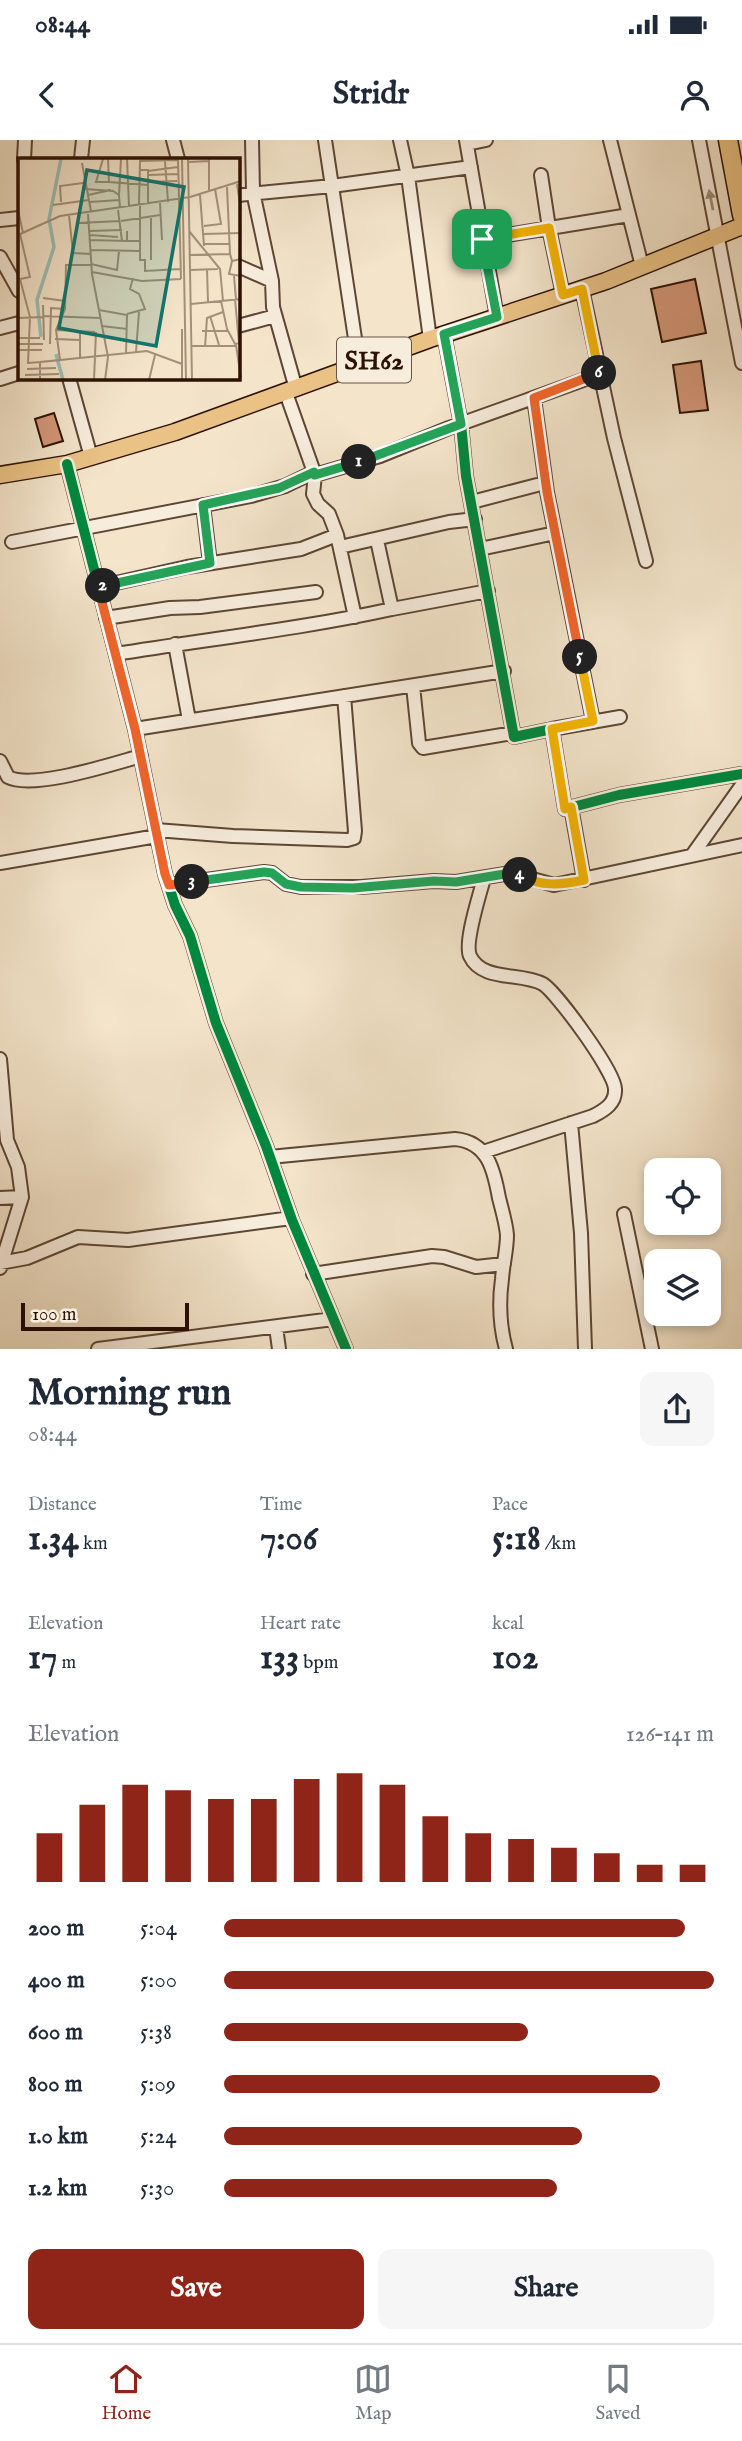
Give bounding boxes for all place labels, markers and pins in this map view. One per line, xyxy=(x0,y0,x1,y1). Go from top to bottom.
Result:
pin xyxy=(452,209,512,269)
pin: 6 xyxy=(582,356,616,390)
pin: 1 xyxy=(342,444,376,480)
pin: 2 xyxy=(86,568,120,604)
pin: 5 xyxy=(562,640,598,674)
pin: 4 xyxy=(503,858,538,892)
pin: 3 xyxy=(174,864,210,900)

